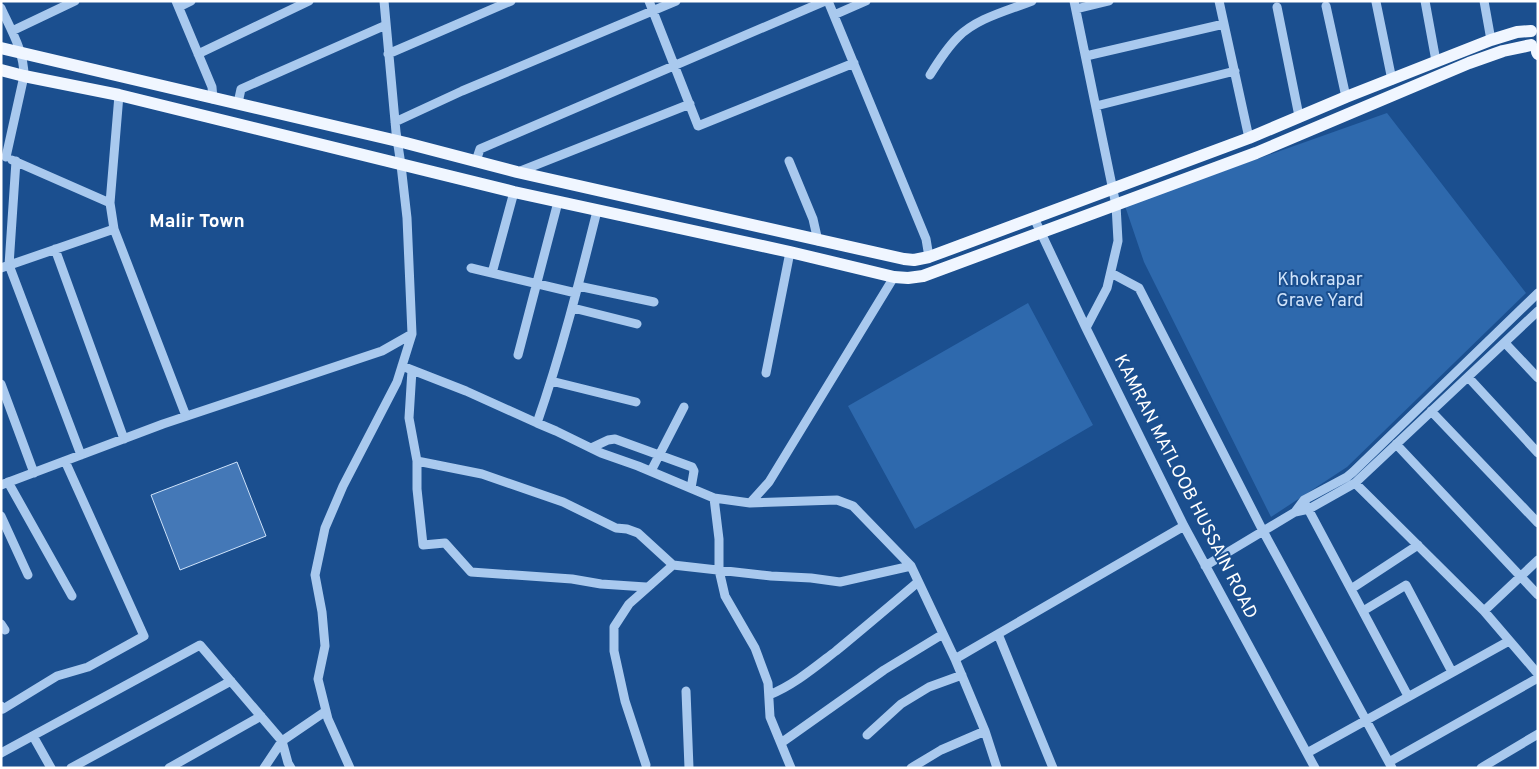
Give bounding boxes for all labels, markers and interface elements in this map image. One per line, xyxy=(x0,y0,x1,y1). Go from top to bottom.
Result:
district label: Malir Town xyxy=(149,210,245,234)
park label: Khokrapar Grave Yard xyxy=(1276,269,1364,313)
street label: KAMRAN MATLOOB HUSSAIN ROAD xyxy=(1108,351,1262,623)

